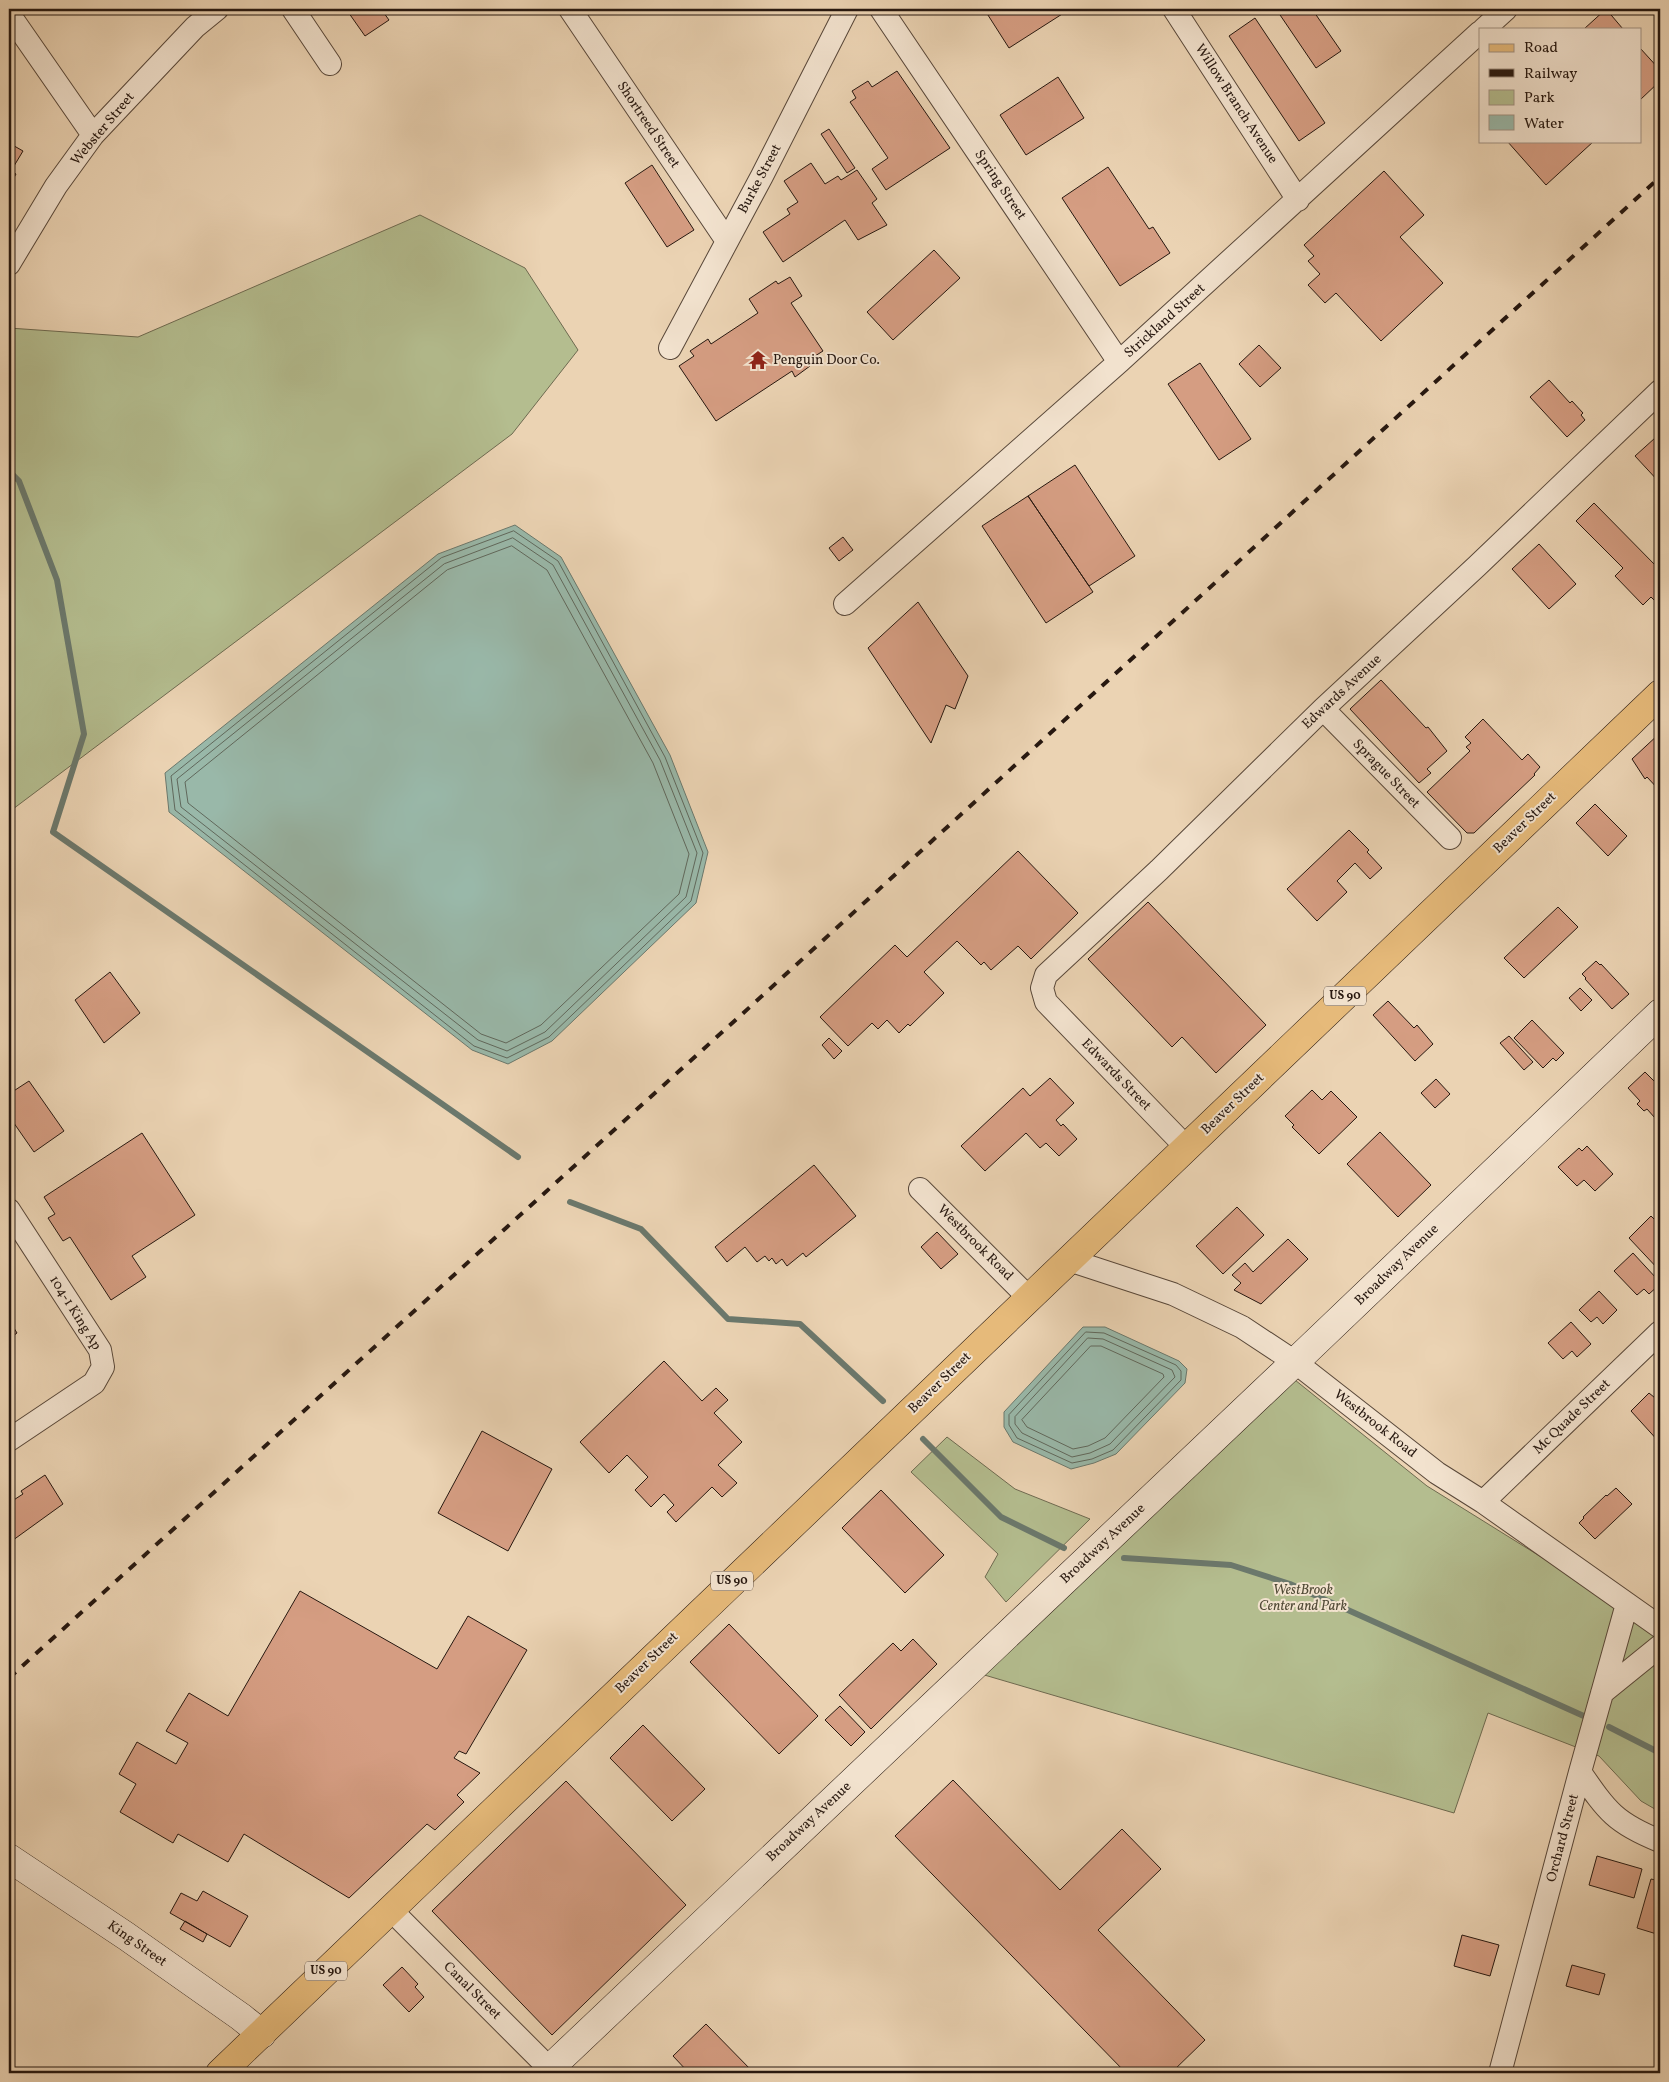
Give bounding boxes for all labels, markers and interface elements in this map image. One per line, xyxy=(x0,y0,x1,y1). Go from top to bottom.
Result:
legend xyxy=(1479,28,1642,142)
text: Road xyxy=(1524,38,1558,59)
street label: Willow Branch Avenue xyxy=(1190,40,1282,168)
text: Railway xyxy=(1524,64,1577,85)
street label: Shortreed Street xyxy=(612,78,684,172)
street label: Webster Street xyxy=(67,88,139,170)
text: Park xyxy=(1524,88,1555,109)
text: Water xyxy=(1524,114,1564,135)
street label: Burke Street xyxy=(734,141,786,217)
street label: Spring Street xyxy=(970,146,1031,224)
street label: Strickland Street xyxy=(1120,279,1210,363)
temple icon: Penguin Door Co. xyxy=(747,349,769,371)
place label: Penguin Door Co. xyxy=(773,351,880,370)
street label: Edwards Avenue xyxy=(1298,650,1386,734)
street label: Sprague Street xyxy=(1348,735,1424,813)
street label: Beaver Street xyxy=(1489,788,1561,858)
road number: US 90 xyxy=(1324,986,1366,1006)
street label: Edwards Street xyxy=(1077,1035,1155,1115)
street label: Beaver Street xyxy=(1197,1069,1269,1139)
street label: Westbrook Road xyxy=(933,1201,1017,1285)
street label: Broadway Avenue xyxy=(1351,1220,1443,1310)
street label: 104-1 King Ap xyxy=(44,1272,106,1354)
street label: Beaver Street xyxy=(904,1348,976,1418)
street label: Mc Quade Street xyxy=(1529,1375,1615,1459)
street label: Westbrook Road xyxy=(1329,1385,1421,1463)
street label: Broadway Avenue xyxy=(1056,1499,1150,1588)
road number: US 90 xyxy=(711,1572,753,1590)
park label: WestBrook Center and Park xyxy=(1259,1581,1348,1616)
street label: Beaver Street xyxy=(611,1628,683,1698)
street label: Broadway Avenue xyxy=(762,1777,856,1866)
street label: Orchard Street xyxy=(1542,1792,1584,1884)
street label: King Street xyxy=(103,1917,171,1972)
street label: Canal Street xyxy=(439,1958,505,2024)
road number: US 90 xyxy=(305,1962,347,1980)

